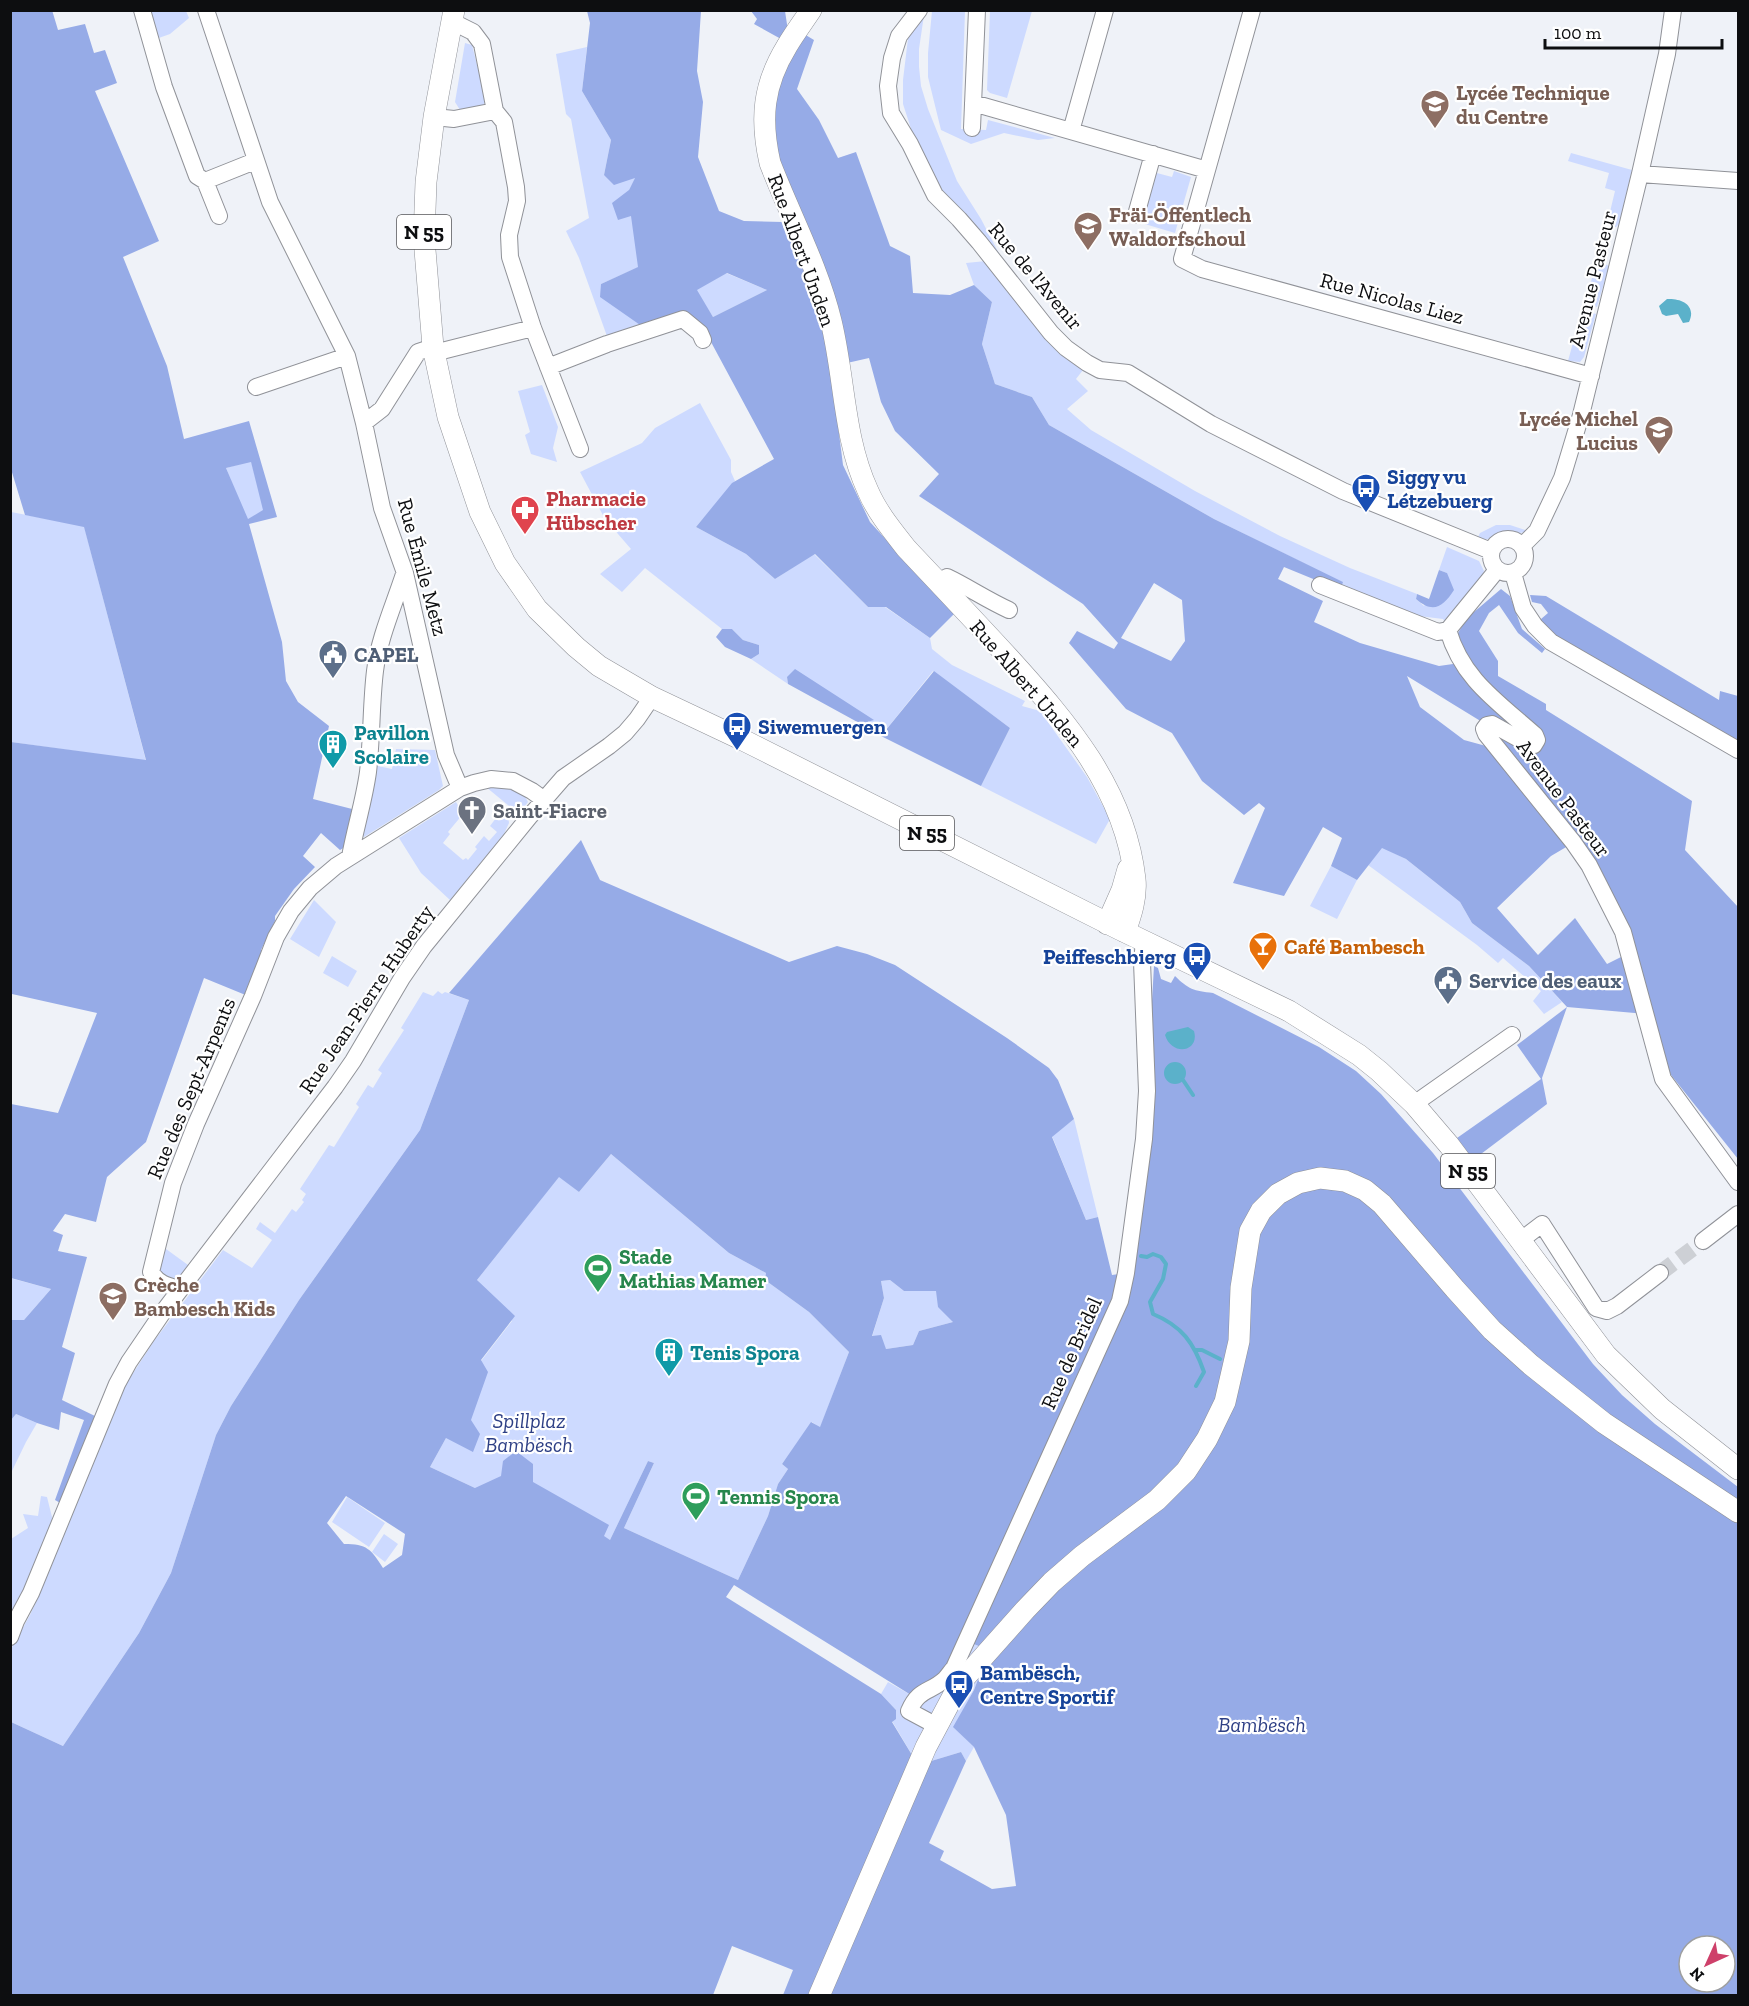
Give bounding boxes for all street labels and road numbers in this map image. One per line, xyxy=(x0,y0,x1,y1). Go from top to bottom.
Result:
street label: Rue Albert Unden xyxy=(763,170,841,330)
street label: Avenue Pasteur xyxy=(1563,208,1621,350)
road number: N 55 xyxy=(397,215,451,249)
street label: Rue de l'Avenir xyxy=(984,217,1088,335)
street label: Rue Nicolas Liez xyxy=(1318,267,1467,329)
street label: Rue Émile Metz xyxy=(393,495,453,639)
street label: Rue Albert Unden xyxy=(965,614,1089,752)
street label: Avenue Pasteur xyxy=(1512,734,1616,862)
road number: N 55 xyxy=(900,816,954,850)
street label: Rue Jean-Pierre Huberty xyxy=(293,900,439,1098)
street label: Rue des Sept-Arpents xyxy=(141,994,241,1182)
road number: N 55 xyxy=(1441,1154,1495,1188)
street label: Rue de Bridel xyxy=(1035,1293,1107,1413)

